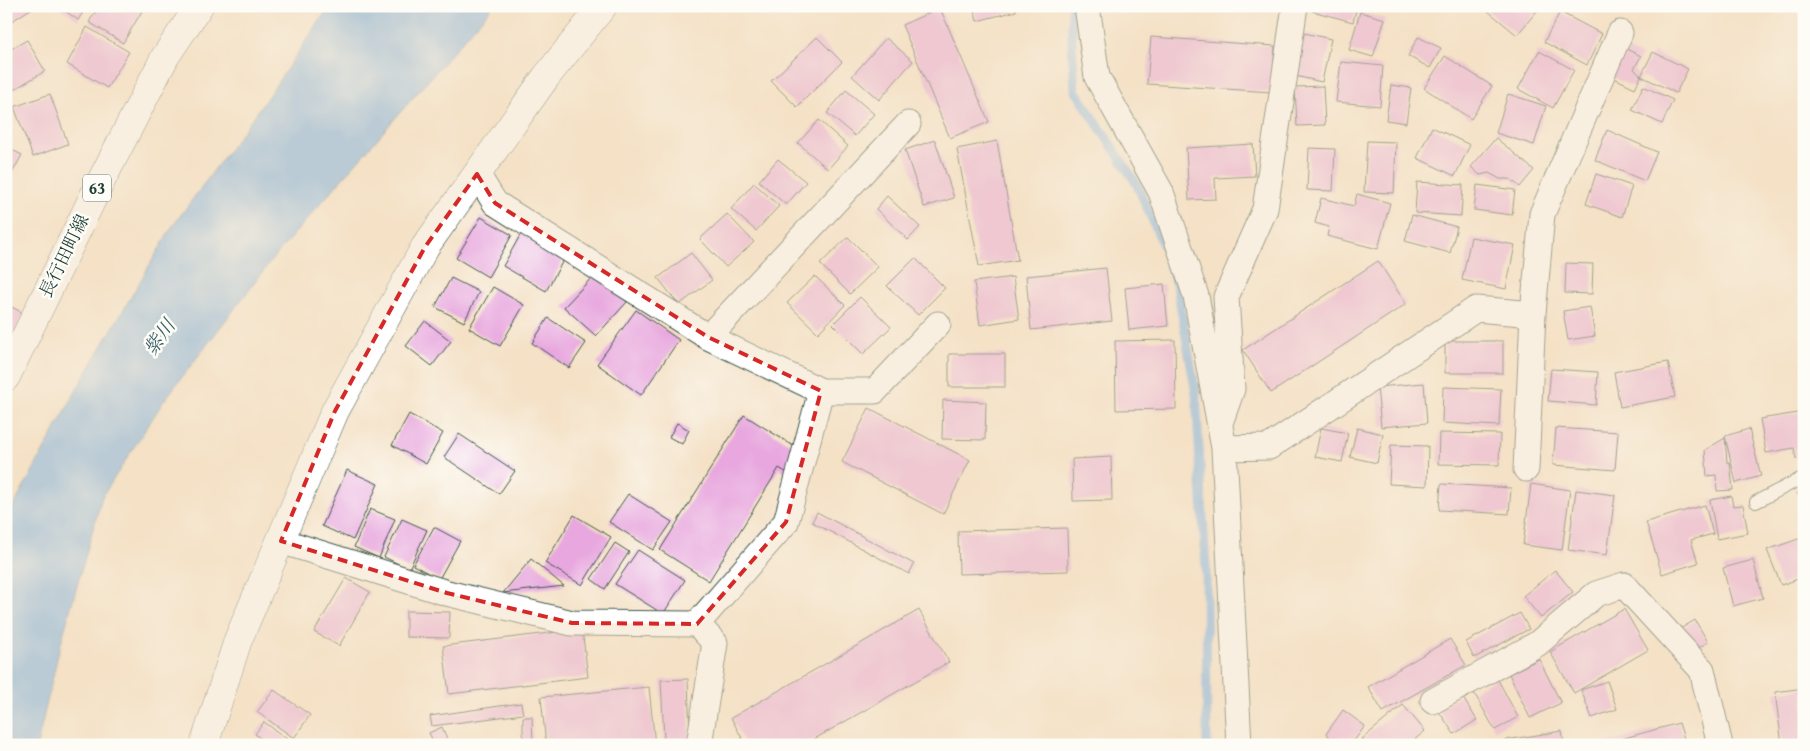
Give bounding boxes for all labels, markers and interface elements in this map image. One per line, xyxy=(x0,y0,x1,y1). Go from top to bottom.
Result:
road number: 63 xyxy=(83,174,111,202)
street label: 長行田町線 xyxy=(32,209,95,302)
water label: 紫川 xyxy=(137,312,183,361)

